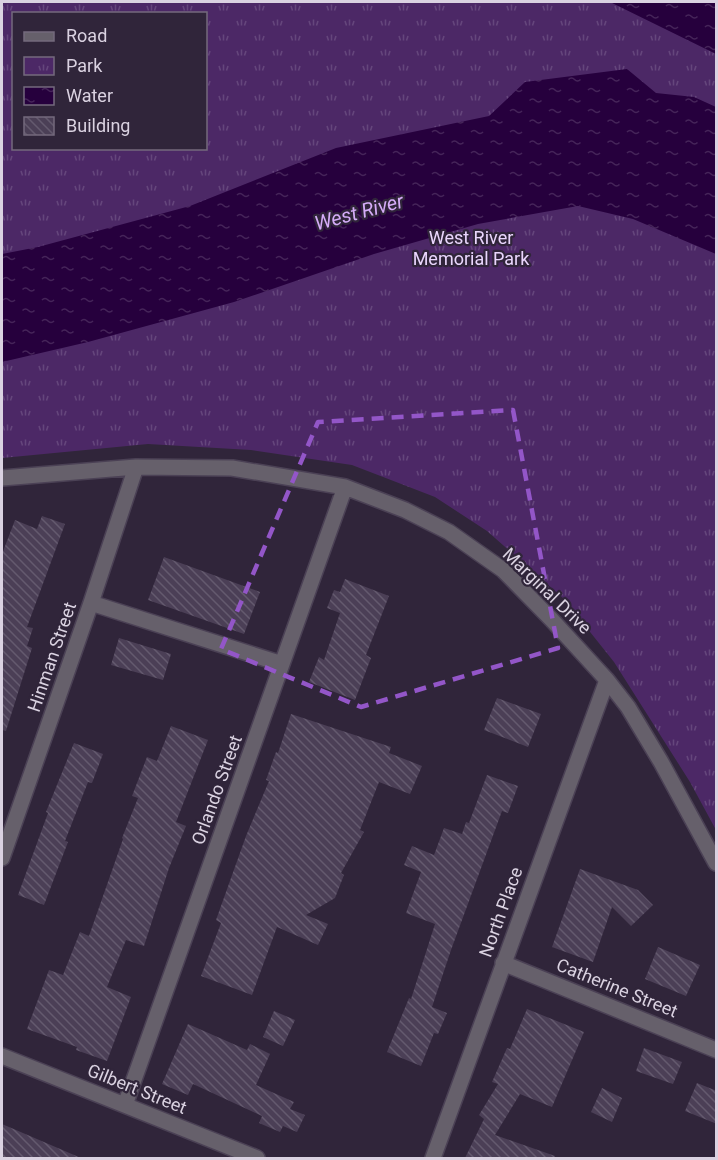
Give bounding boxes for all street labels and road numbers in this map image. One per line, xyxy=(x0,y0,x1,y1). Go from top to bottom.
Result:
street label: Marginal Drive xyxy=(499,543,596,638)
street label: Hinman Street xyxy=(23,599,80,714)
street label: Orlando Street xyxy=(187,732,246,847)
street label: North Place xyxy=(475,864,527,960)
street label: Catherine Street xyxy=(554,954,681,1021)
street label: Gilbert Street xyxy=(85,1059,190,1118)

